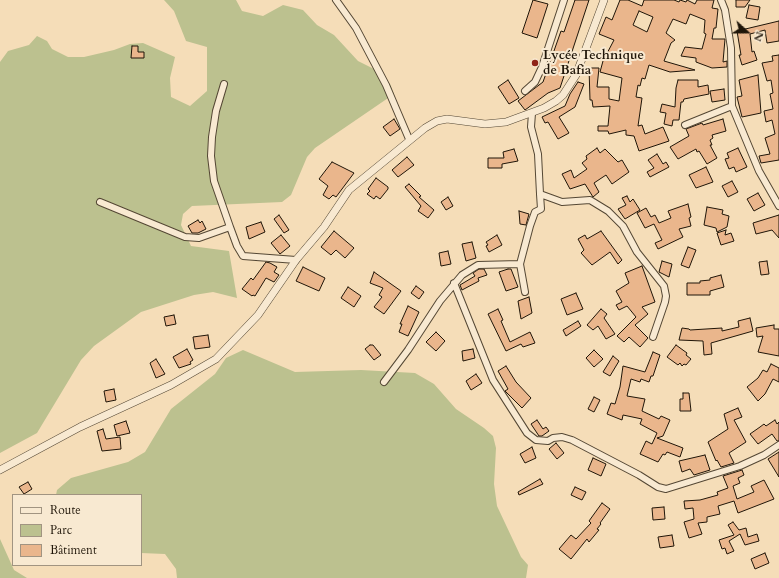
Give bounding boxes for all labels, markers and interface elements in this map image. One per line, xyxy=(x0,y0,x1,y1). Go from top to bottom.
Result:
north arrow xyxy=(727,12,767,52)
text: N xyxy=(750,29,767,44)
place label: Lycée Technique de Bafia xyxy=(543,48,644,79)
marker: Lycée Technique de Bafia xyxy=(530,58,540,68)
legend xyxy=(12,494,142,566)
text: Route xyxy=(50,502,81,518)
text: Parc xyxy=(50,522,72,538)
text: Bâtiment xyxy=(50,542,97,558)

